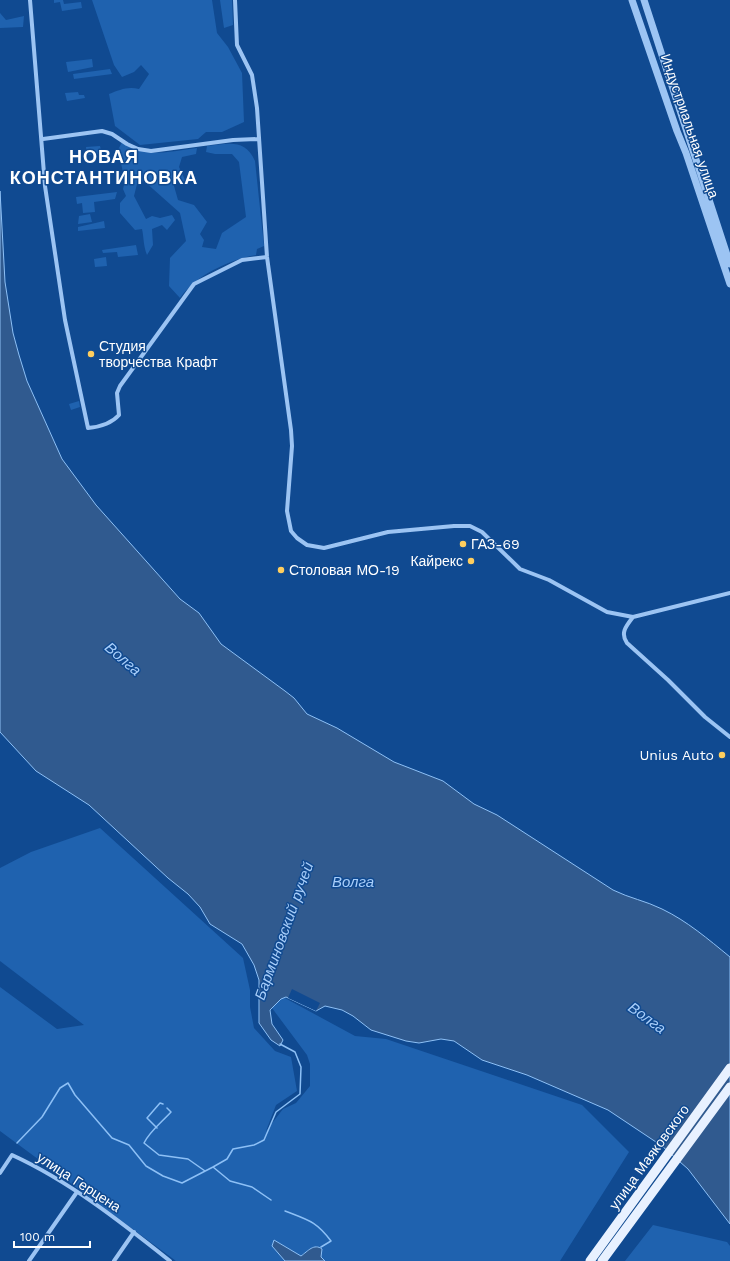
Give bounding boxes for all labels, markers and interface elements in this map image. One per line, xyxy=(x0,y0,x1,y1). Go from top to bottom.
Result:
street label: Индустриальная улица xyxy=(658,52,722,200)
district label: НОВАЯ КОНСТАНТИНОВКА xyxy=(10,146,198,188)
place label: Студия творчества Крафт xyxy=(99,338,218,370)
marker: Студия творчества Крафт xyxy=(86,349,96,359)
place label: ГАЗ-69 xyxy=(471,536,520,552)
marker: ГАЗ-69 xyxy=(458,539,468,549)
place label: Кайрекс xyxy=(410,553,463,569)
marker: Кайрекс xyxy=(466,556,476,566)
place label: Столовая МО-19 xyxy=(289,562,400,578)
marker: Столовая МО-19 xyxy=(276,565,286,575)
water label: Волга xyxy=(101,638,145,680)
place label: Unius Auto xyxy=(640,747,714,763)
marker: Unius Auto xyxy=(717,750,727,760)
water label: Барминовский ручей xyxy=(251,859,317,1002)
water label: Волга xyxy=(332,873,374,891)
water label: Волга xyxy=(625,998,669,1038)
street label: улица Маяковского xyxy=(606,1101,692,1212)
street label: улица Герцена xyxy=(34,1149,124,1215)
scale bar xyxy=(14,1223,90,1249)
text: 100 m xyxy=(20,1230,55,1244)

